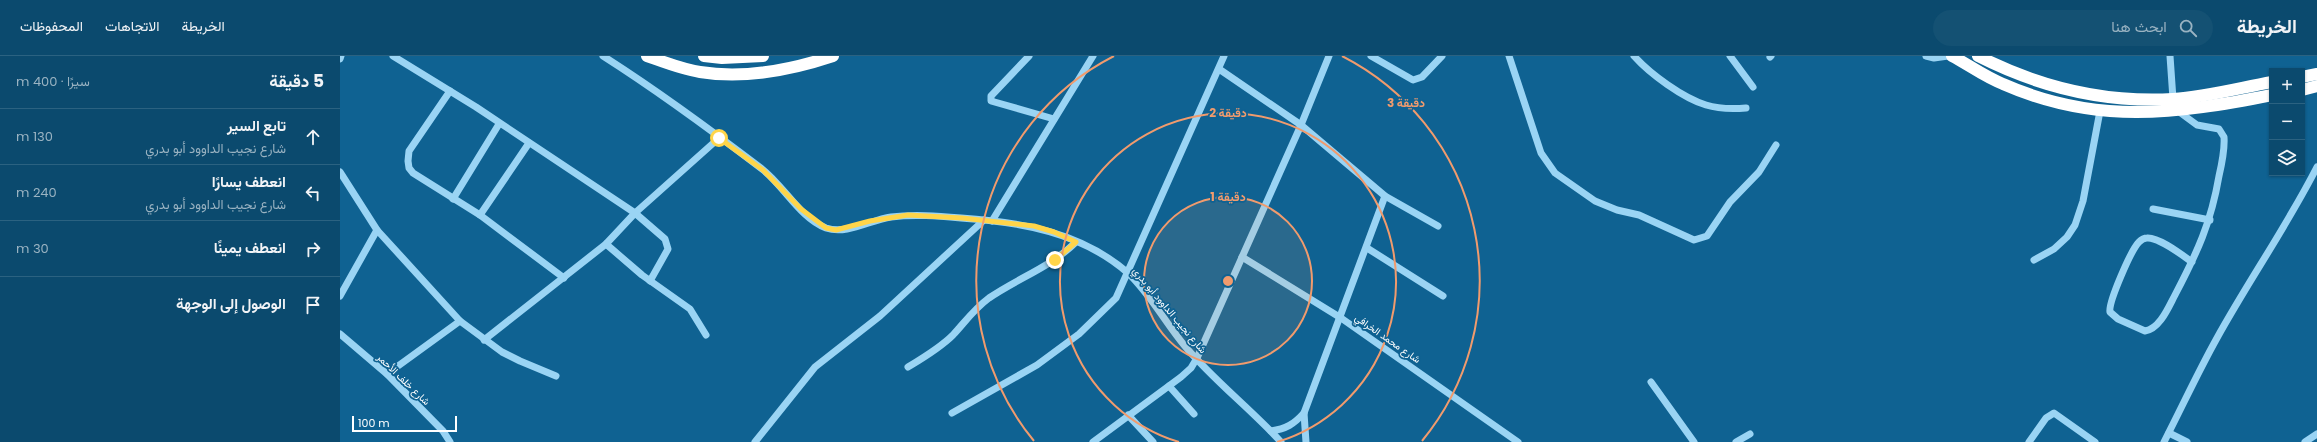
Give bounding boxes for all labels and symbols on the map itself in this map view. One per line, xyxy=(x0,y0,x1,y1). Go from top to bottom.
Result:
text: 3 دقيقة xyxy=(1387,94,1425,111)
text: 2 دقيقة xyxy=(1209,104,1247,121)
route start xyxy=(710,129,728,147)
text: 1 دقيقة xyxy=(1210,188,1246,205)
route end xyxy=(1046,251,1064,269)
street label: شارع نجيب الداوود أبو بدري xyxy=(1128,264,1210,357)
centre of rings xyxy=(1221,274,1235,288)
street label: شارع محمد الخرافي xyxy=(1351,310,1424,368)
street label: شارع خلف الأحمر xyxy=(373,349,434,409)
scale bar xyxy=(352,414,457,433)

